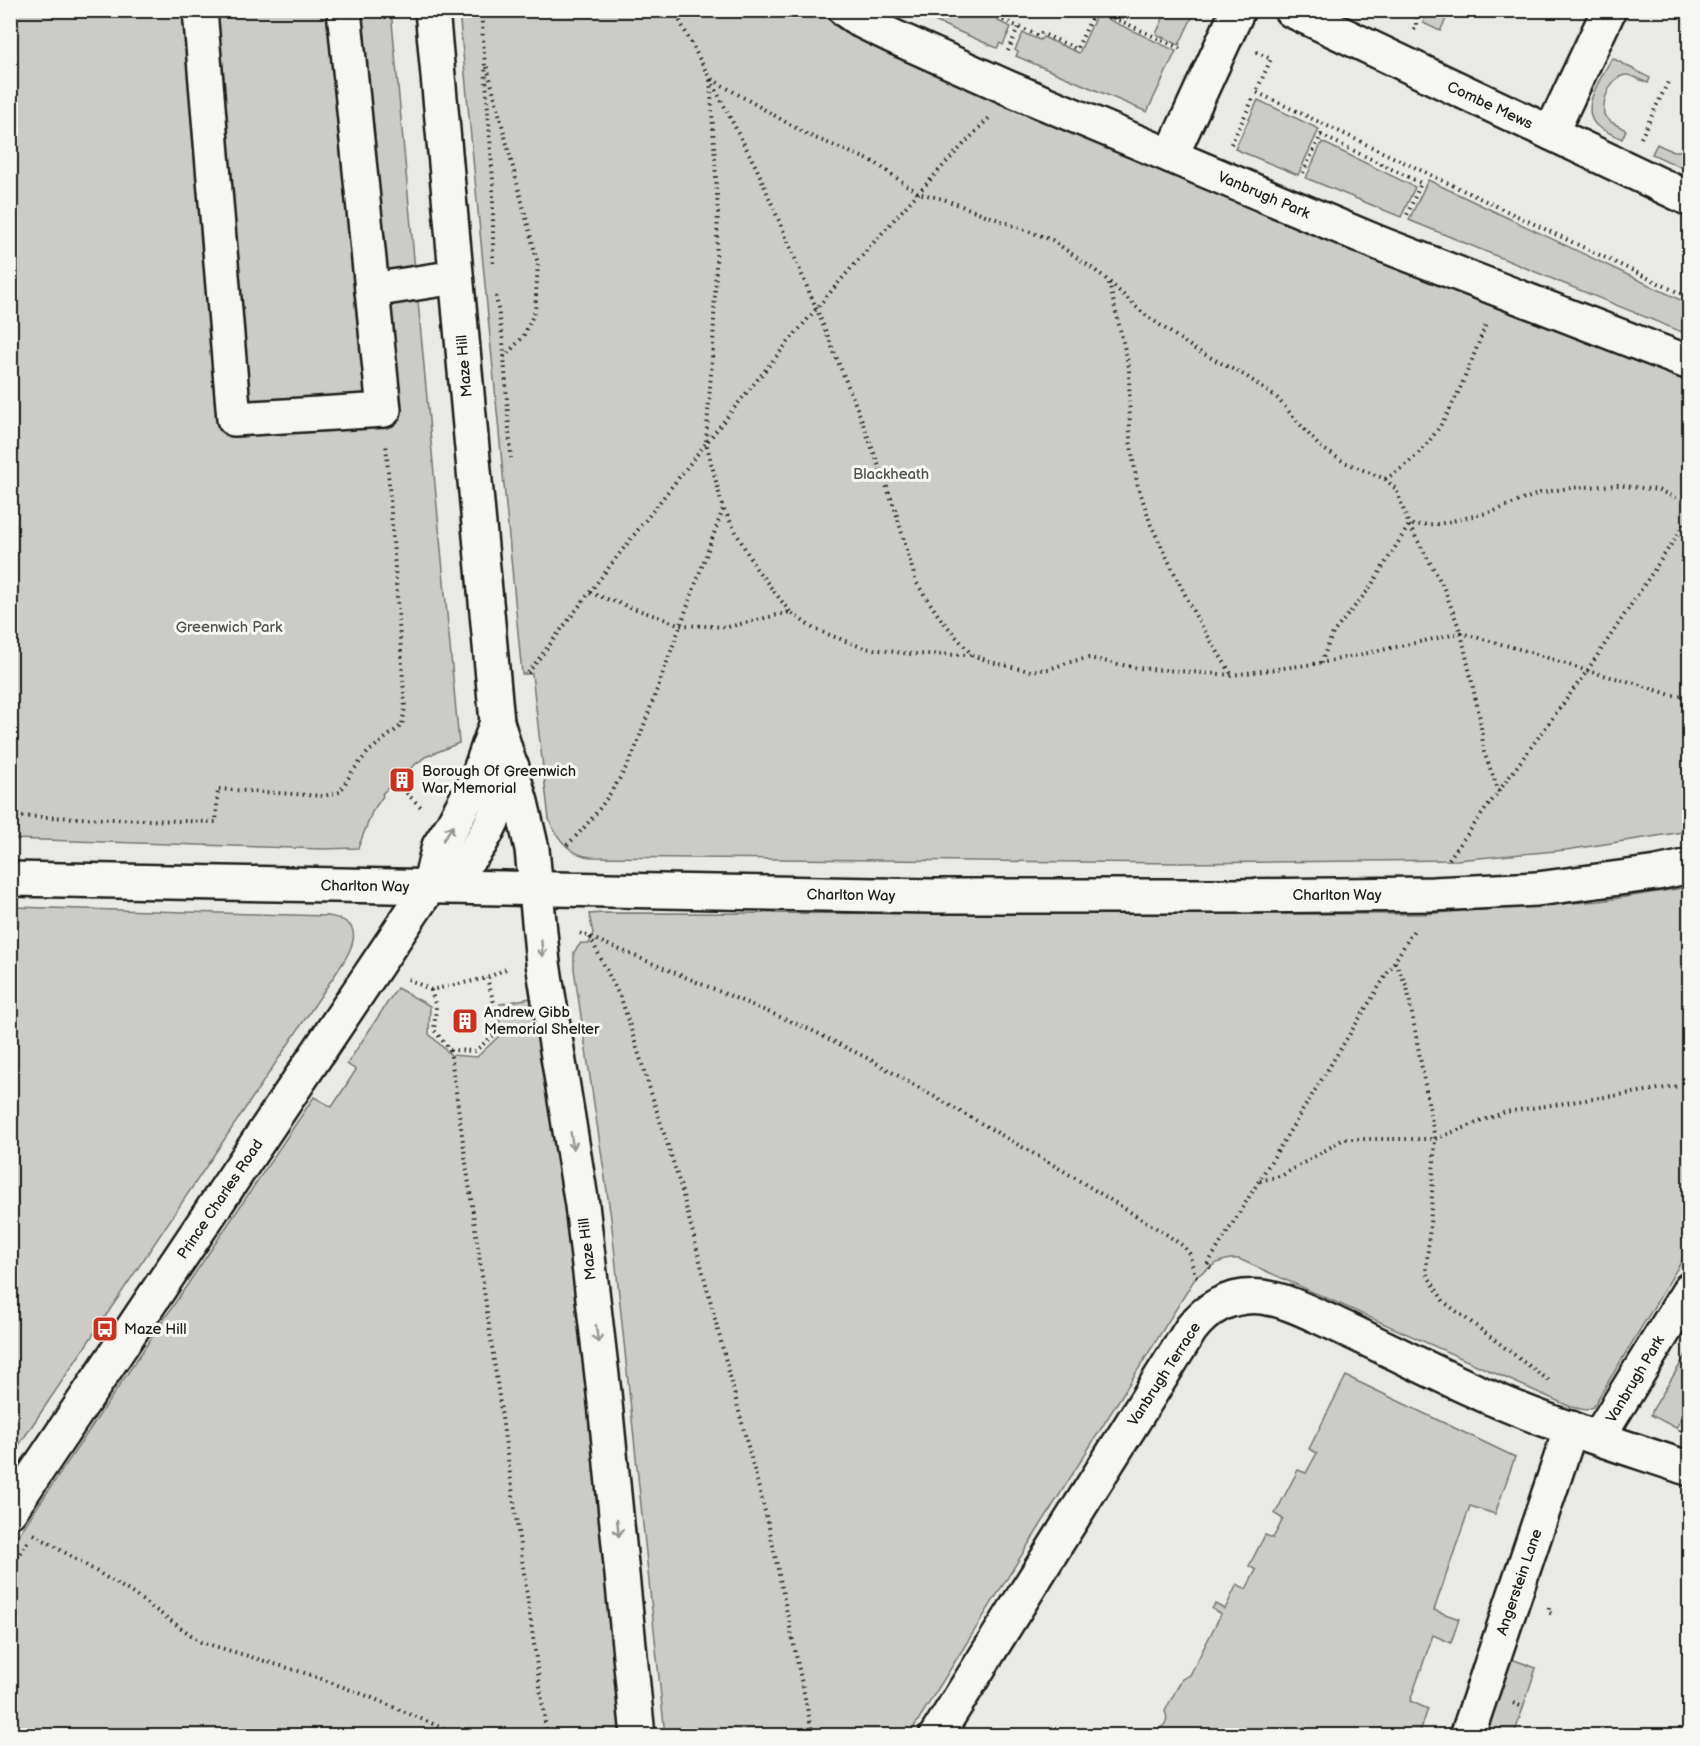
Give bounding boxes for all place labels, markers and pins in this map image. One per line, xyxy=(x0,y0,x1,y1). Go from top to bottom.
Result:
place label: Borough Of Greenwich War Memorial xyxy=(422,762,576,798)
building icon: Borough Of Greenwich War Memorial xyxy=(387,765,417,795)
place label: Andrew Gibb Memorial Shelter xyxy=(484,1003,600,1039)
building icon: Andrew Gibb Memorial Shelter xyxy=(450,1006,480,1036)
bus stop icon: Maze Hill xyxy=(90,1314,120,1344)
place label: Maze Hill xyxy=(124,1320,187,1339)

